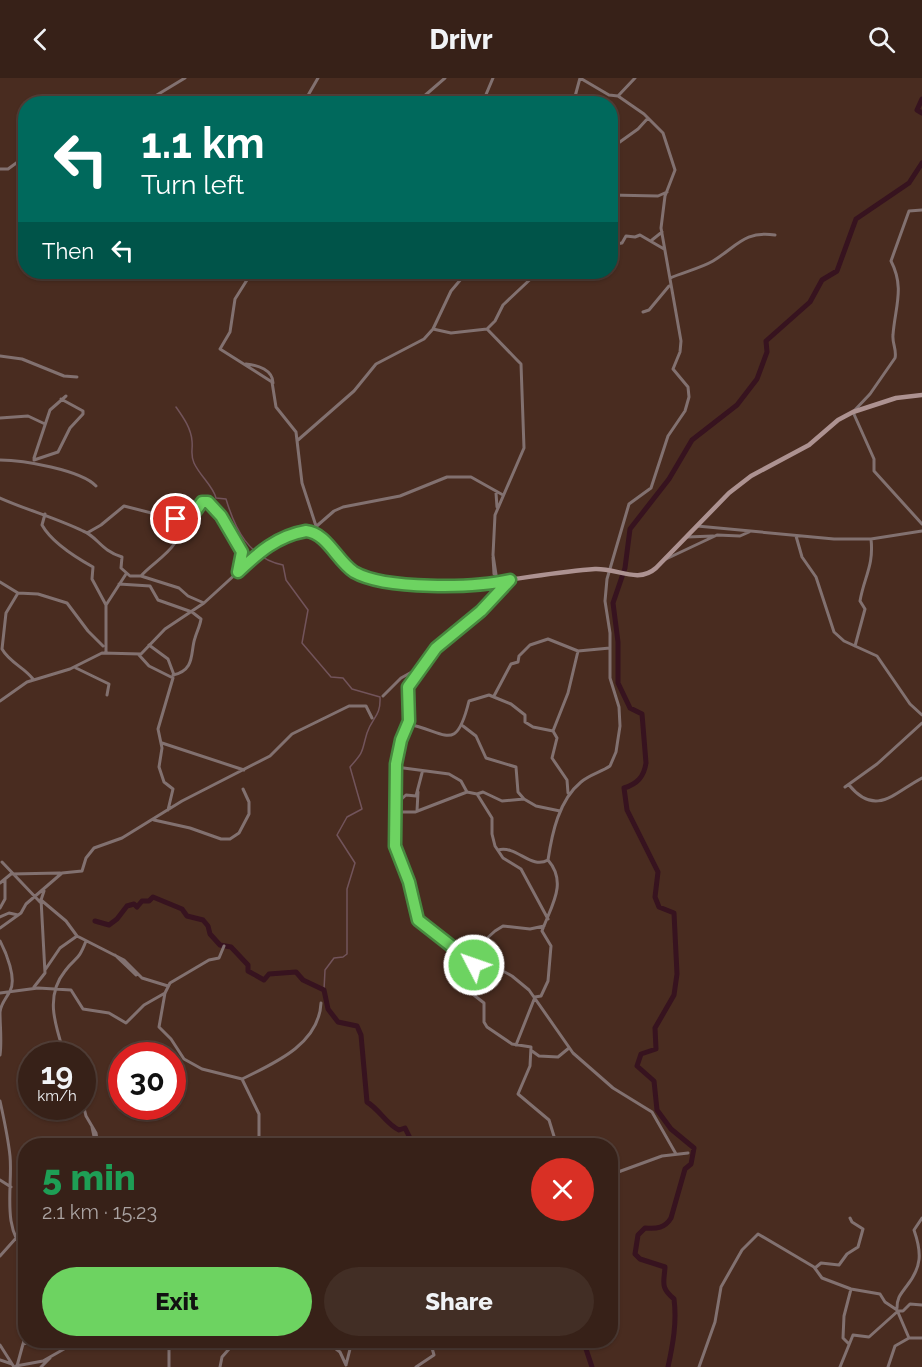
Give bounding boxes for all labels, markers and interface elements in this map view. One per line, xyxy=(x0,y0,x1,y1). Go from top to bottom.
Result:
icon: back xyxy=(24,23,57,56)
icon: search xyxy=(865,23,898,56)
text: Drivr xyxy=(429,24,493,55)
text: 1.1 km xyxy=(141,119,265,168)
icon: left xyxy=(42,120,120,198)
text: Turn left xyxy=(141,169,244,200)
icon: left xyxy=(106,234,139,267)
text: Then xyxy=(42,238,94,264)
pin xyxy=(150,493,201,544)
icon: arrive xyxy=(159,502,192,535)
position arrow xyxy=(442,933,506,997)
speed limit sign: 30 xyxy=(108,1042,186,1120)
text: 19 xyxy=(41,1056,73,1091)
text: km/h xyxy=(37,1087,77,1105)
text: 5 min xyxy=(42,1156,136,1198)
button: close xyxy=(531,1158,594,1221)
text: 2.1 km · 15:23 xyxy=(42,1200,157,1224)
button: Exit xyxy=(42,1267,312,1336)
button: Share xyxy=(324,1267,594,1336)

